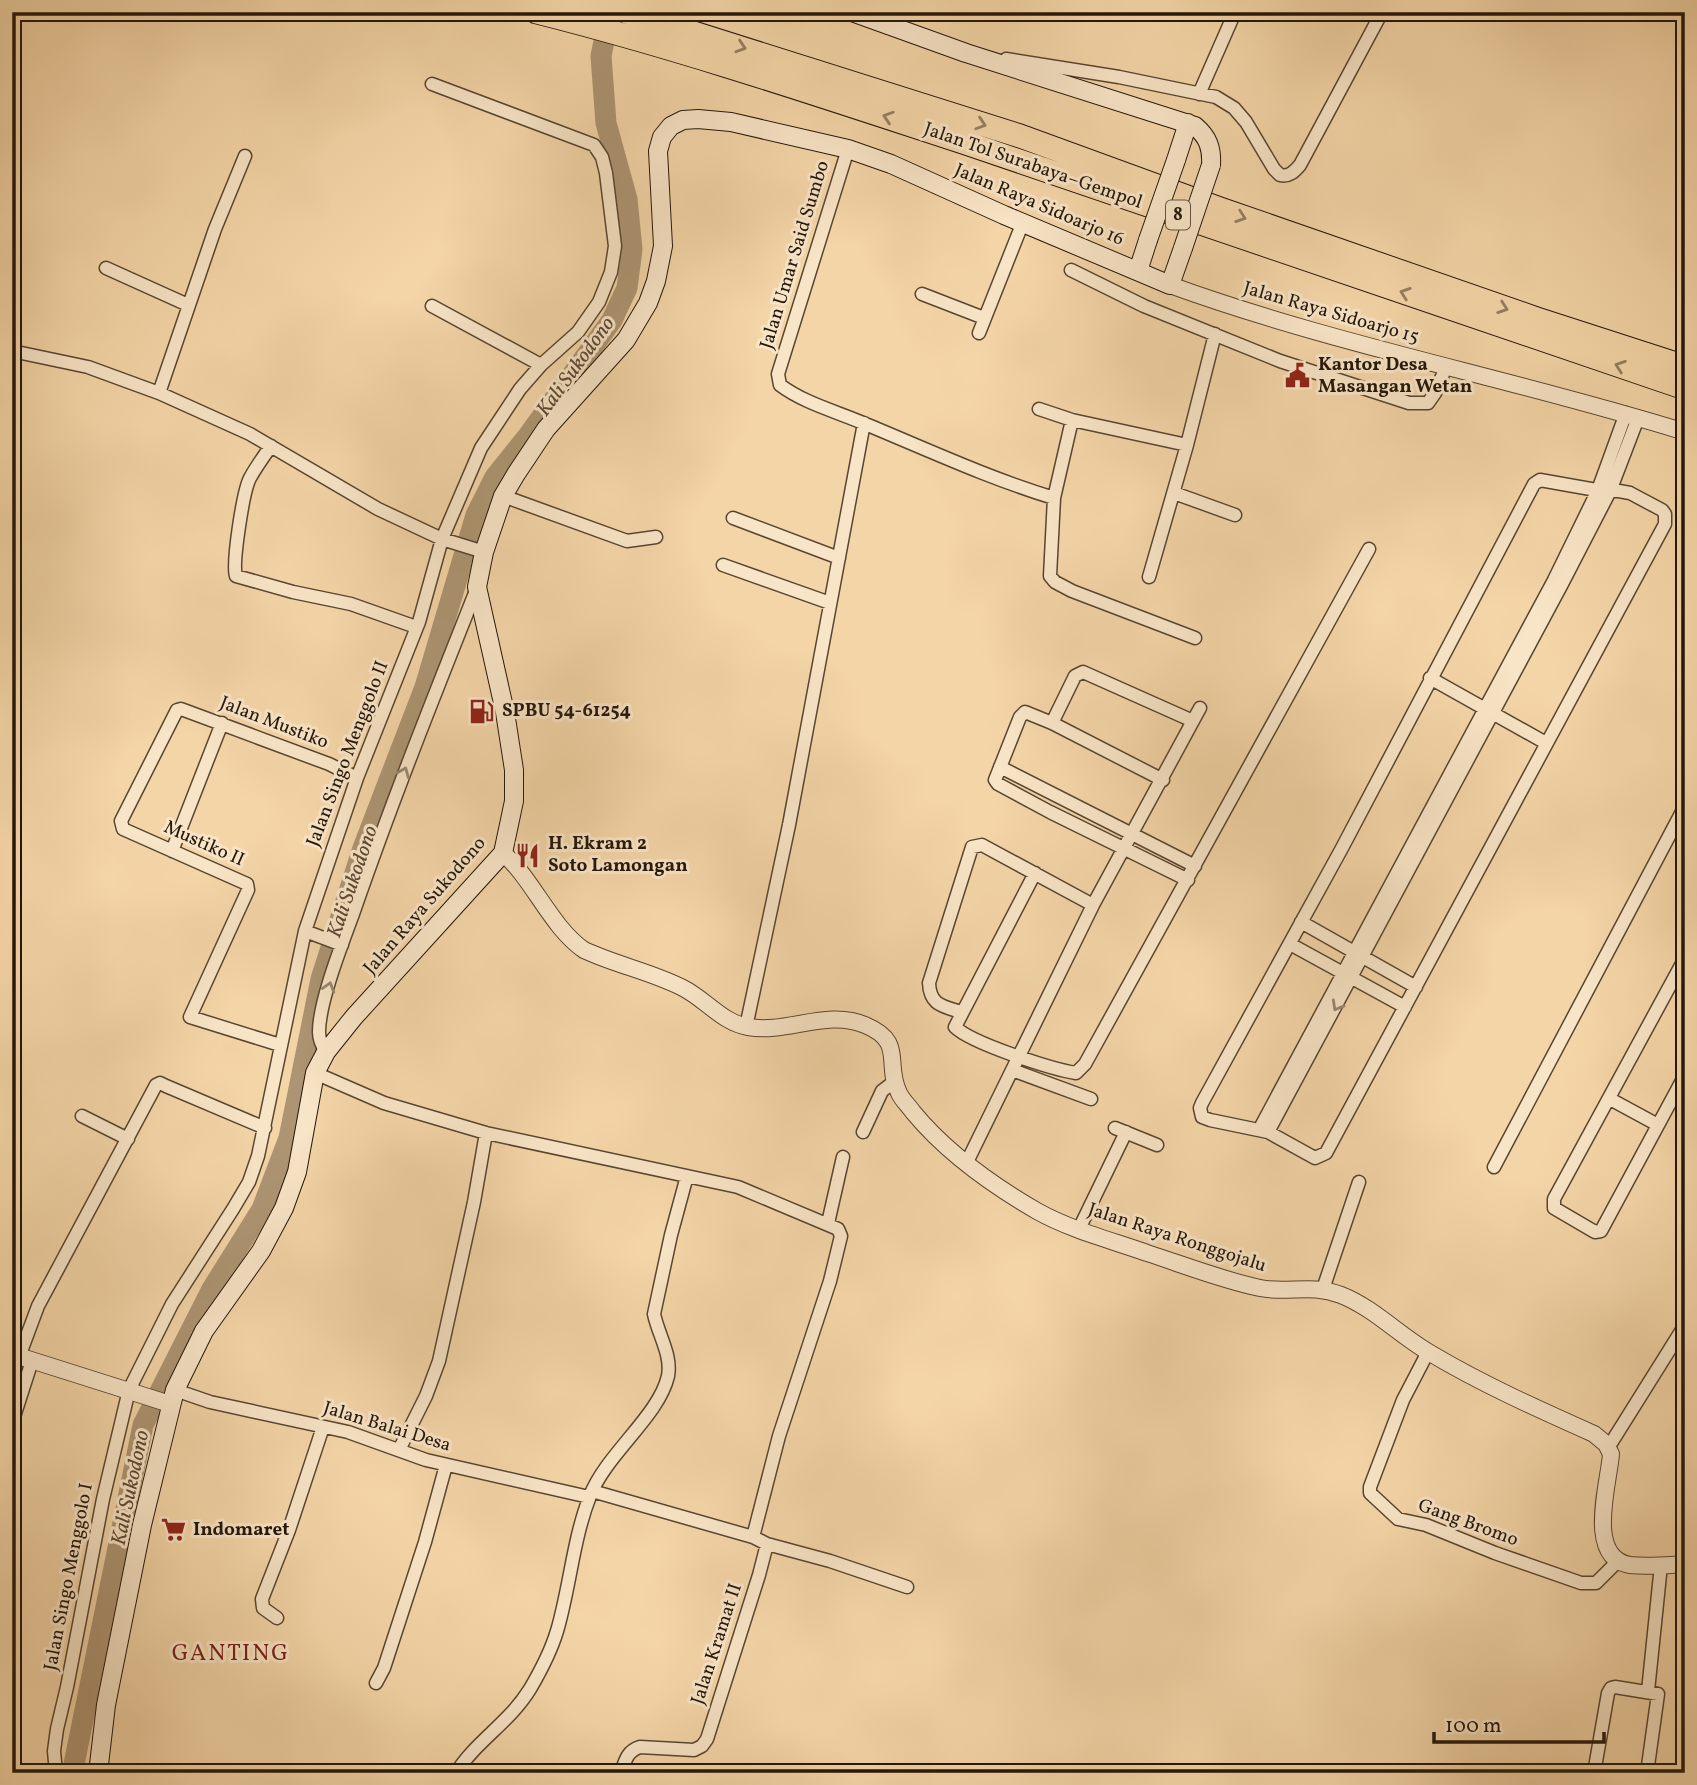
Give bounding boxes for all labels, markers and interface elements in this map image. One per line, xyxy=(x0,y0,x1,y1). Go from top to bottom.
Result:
one-way arrow xyxy=(734,39,747,53)
one-way arrow xyxy=(882,111,894,126)
street label: Jalan Tol Surabaya–Gempol xyxy=(920,116,1146,216)
one-way arrow xyxy=(974,116,987,130)
street label: Jalan Raya Sidoarjo 16 xyxy=(950,157,1128,253)
street label: Jalan Umar Said Sumbo xyxy=(754,158,836,352)
road number: 8 xyxy=(1166,200,1190,230)
one-way arrow xyxy=(1235,209,1247,223)
street label: Jalan Raya Sidoarjo 15 xyxy=(1240,275,1422,351)
one-way arrow xyxy=(1399,287,1411,302)
one-way arrow xyxy=(1496,300,1508,314)
water label: Kali Sukodono xyxy=(530,311,622,423)
place label: Kantor Desa Masangan Wetan xyxy=(1318,352,1472,400)
one-way arrow xyxy=(1614,360,1627,374)
public building icon: Kantor Desa Masangan Wetan xyxy=(1284,362,1312,390)
street label: Jalan Singo Menggolo II xyxy=(301,657,395,851)
street label: Jalan Mustiko xyxy=(216,690,332,756)
fuel station icon: SPBU 54-61254 xyxy=(468,697,496,725)
place label: SPBU 54-61254 xyxy=(502,698,631,724)
one-way arrow xyxy=(395,766,409,778)
street label: Mustiko II xyxy=(159,815,249,873)
water label: Kali Sukodono xyxy=(320,822,386,942)
street label: Jalan Raya Sukodono xyxy=(358,831,492,981)
place label: H. Ekram 2 Soto Lamongan xyxy=(548,831,688,879)
restaurant icon: H. Ekram 2 Soto Lamongan xyxy=(514,841,542,869)
one-way arrow xyxy=(321,981,336,993)
one-way arrow xyxy=(1332,999,1346,1011)
street label: Jalan Raya Ronggojalu xyxy=(1084,1197,1270,1279)
street label: Jalan Balai Desa xyxy=(320,1395,454,1459)
water label: Kali Sukodono xyxy=(105,1427,157,1548)
street label: Jalan Singo Menggolo I xyxy=(38,1481,100,1673)
street label: Gang Bromo xyxy=(1414,1493,1522,1553)
supermarket icon: Indomaret xyxy=(159,1516,187,1544)
place label: Indomaret xyxy=(193,1517,289,1543)
street label: Jalan Kramat II xyxy=(685,1580,749,1708)
district label: GANTING xyxy=(172,1638,290,1670)
scale bar xyxy=(1434,1701,1604,1745)
text: 100 m xyxy=(1445,1712,1502,1741)

